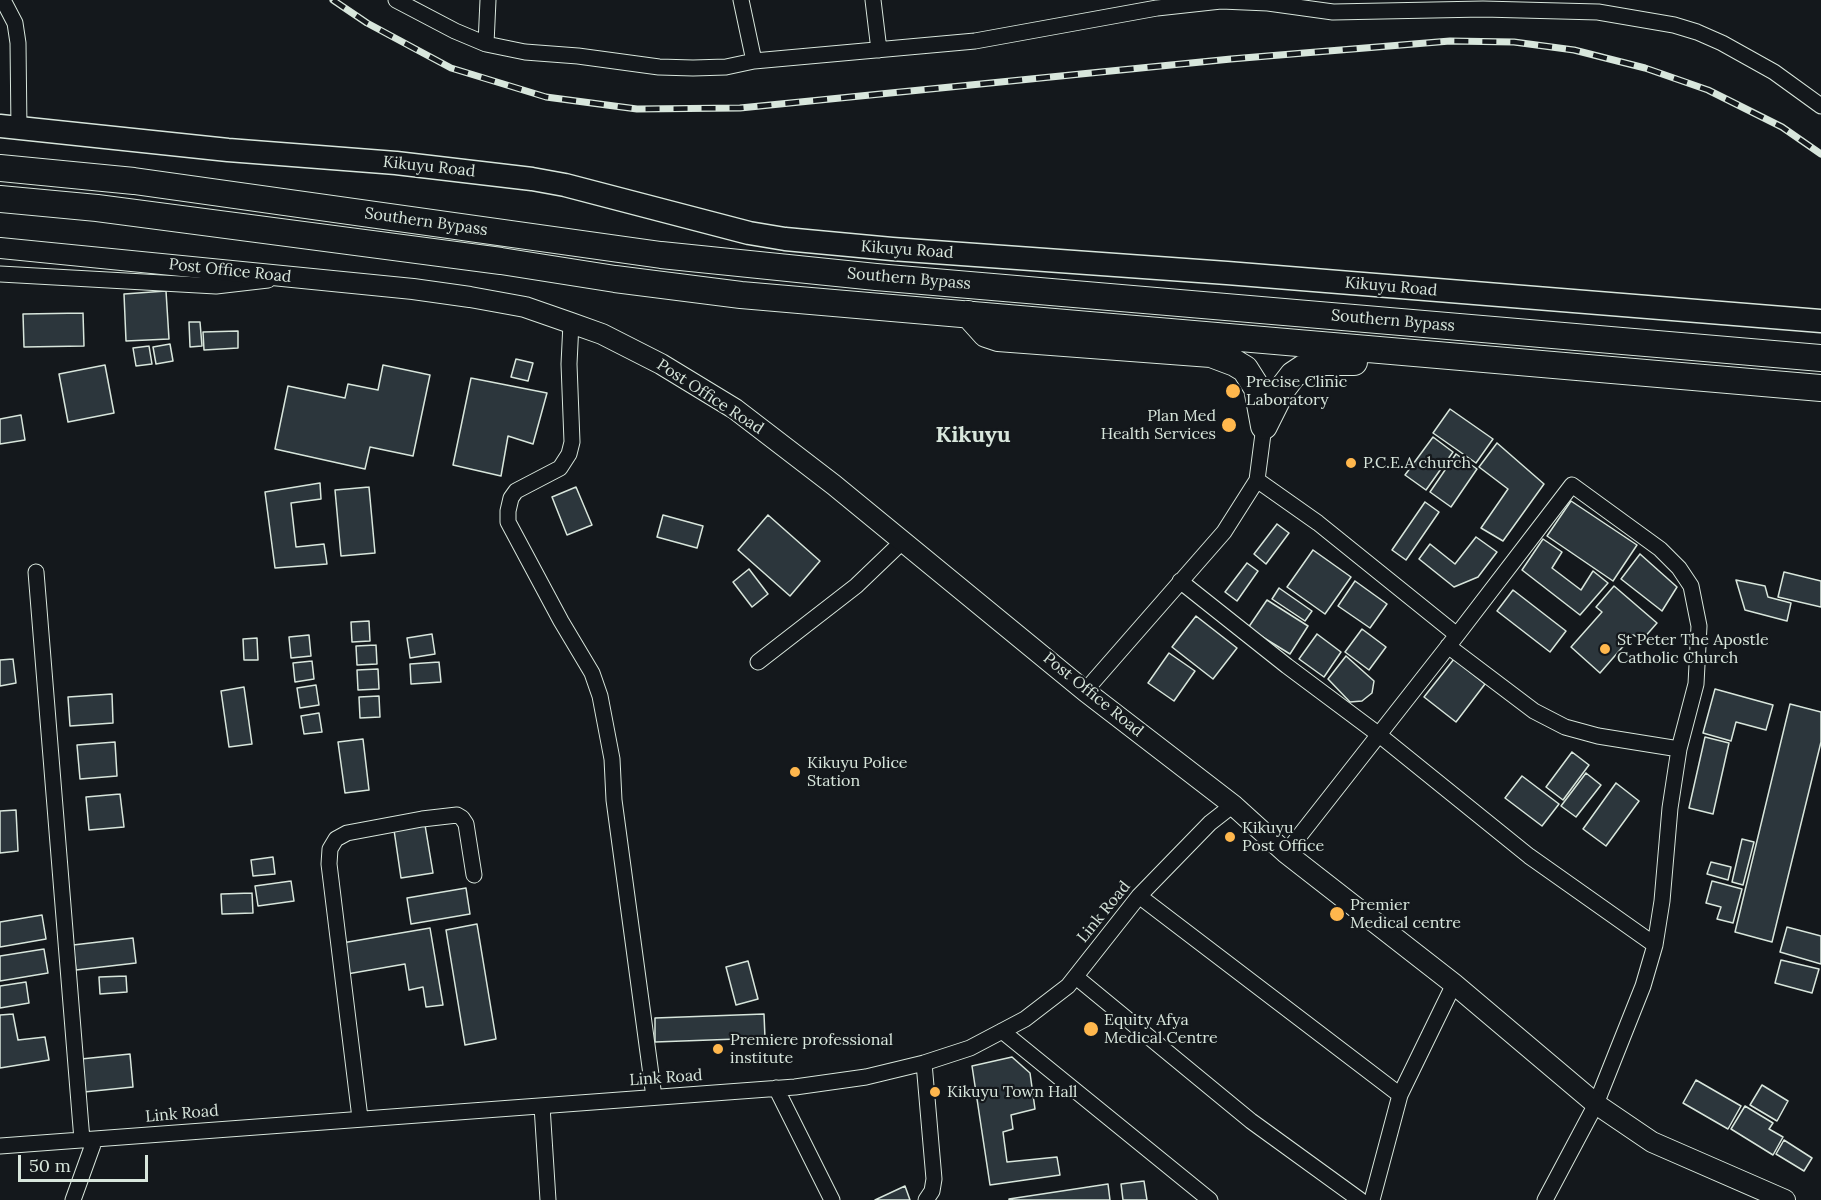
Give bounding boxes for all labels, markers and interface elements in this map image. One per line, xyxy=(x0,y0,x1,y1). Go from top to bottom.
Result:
street label: Kikuyu Road xyxy=(382,153,476,181)
street label: Southern Bypass xyxy=(363,204,489,240)
street label: Kikuyu Road xyxy=(860,237,954,263)
street label: Post Office Road xyxy=(168,255,292,287)
street label: Southern Bypass xyxy=(846,264,972,294)
street label: Kikuyu Road xyxy=(1344,273,1438,301)
street label: Southern Bypass xyxy=(1330,306,1456,336)
street label: Post Office Road xyxy=(653,355,767,439)
place label: Precise Clinic Laboratory xyxy=(1246,372,1347,410)
marker: Precise Clinic Laboratory xyxy=(1224,382,1242,400)
place label: Plan Med Health Services xyxy=(1101,406,1216,444)
marker: Plan Med Health Services xyxy=(1220,416,1238,434)
district label: Kikuyu xyxy=(935,423,1011,449)
place label: P.C.E.A church xyxy=(1363,453,1471,473)
marker: P.C.E.A church xyxy=(1344,456,1358,470)
place label: St Peter The Apostle Catholic Church xyxy=(1617,630,1769,668)
marker: St Peter The Apostle Catholic Church xyxy=(1598,642,1612,656)
street label: Post Office Road xyxy=(1039,649,1147,741)
place label: Kikuyu Police Station xyxy=(807,753,908,791)
marker: Kikuyu Police Station xyxy=(788,765,802,779)
place label: Kikuyu Post Office xyxy=(1242,818,1324,856)
marker: Kikuyu Post Office xyxy=(1223,830,1237,844)
street label: Link Road xyxy=(1073,877,1135,947)
place label: Premier Medical centre xyxy=(1350,895,1461,933)
marker: Premier Medical centre xyxy=(1328,905,1346,923)
place label: Equity Afya Medical Centre xyxy=(1104,1010,1218,1048)
marker: Equity Afya Medical Centre xyxy=(1082,1020,1100,1038)
place label: Premiere professional institute xyxy=(730,1030,893,1068)
marker: Premiere professional institute xyxy=(711,1042,725,1056)
street label: Link Road xyxy=(629,1066,703,1090)
place label: Kikuyu Town Hall xyxy=(947,1082,1077,1102)
marker: Kikuyu Town Hall xyxy=(928,1085,942,1099)
street label: Link Road xyxy=(145,1101,219,1127)
scale bar xyxy=(21,1143,152,1181)
text: 50 m xyxy=(29,1154,71,1177)

